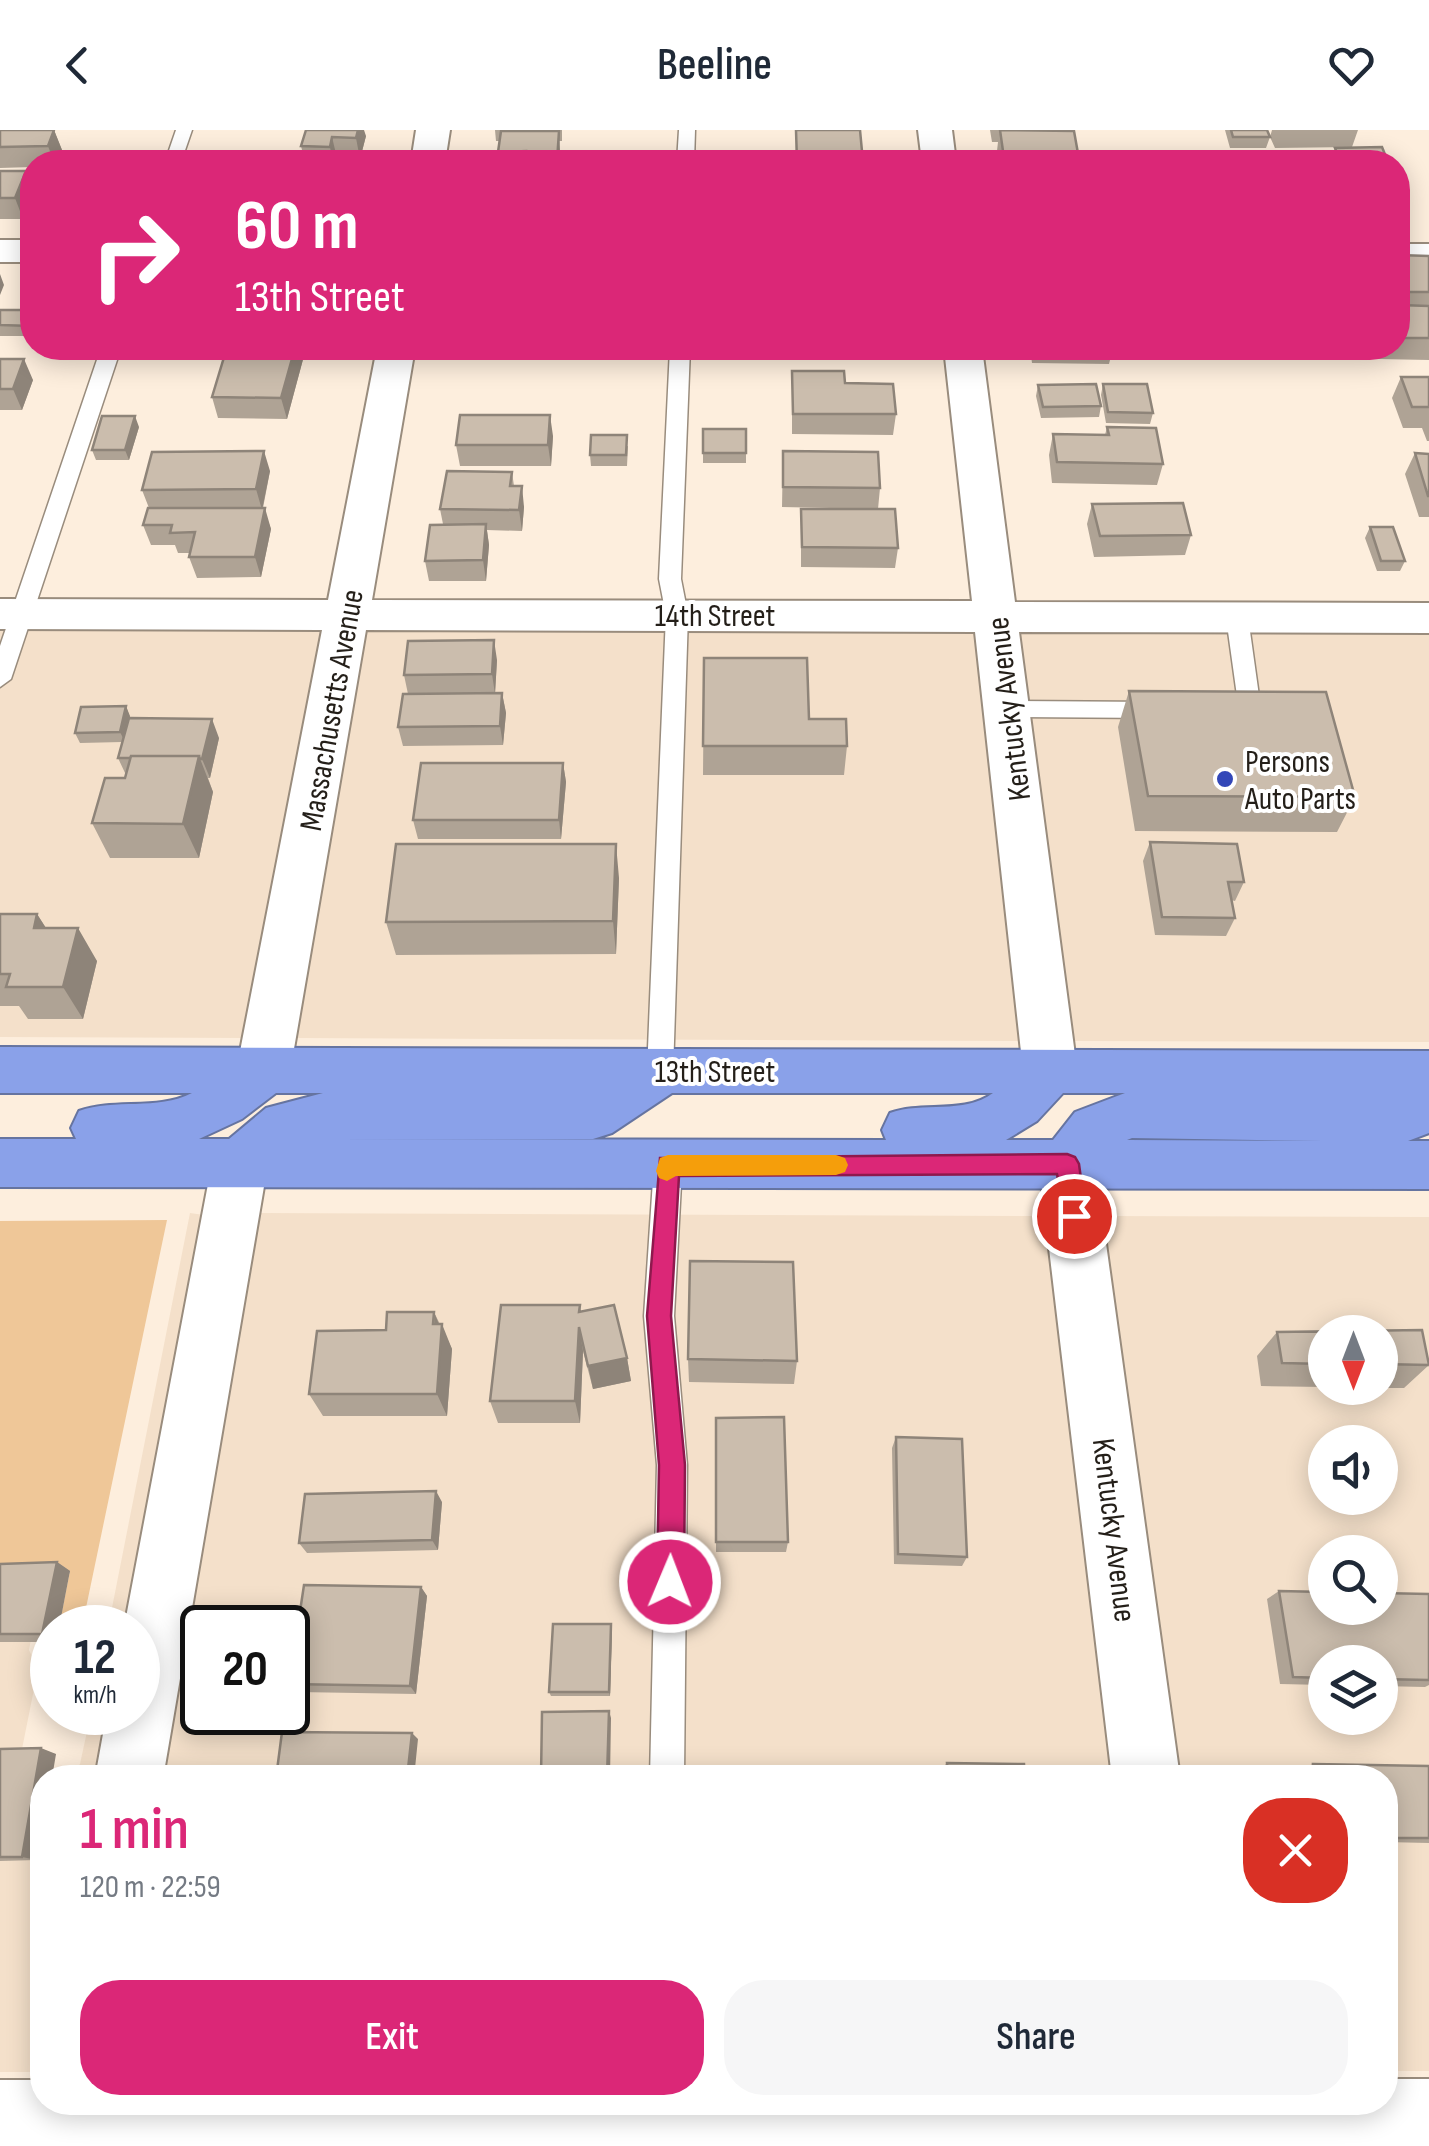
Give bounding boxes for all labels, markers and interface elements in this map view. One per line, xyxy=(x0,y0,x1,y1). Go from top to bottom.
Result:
icon: back xyxy=(50,38,105,93)
text: Beeline xyxy=(657,38,772,93)
icon: heart xyxy=(1324,38,1379,93)
text: 60 m xyxy=(235,185,359,269)
icon: right xyxy=(70,190,200,320)
text: 13th Street xyxy=(235,270,405,325)
street label: Massachusetts Avenue xyxy=(292,587,373,834)
street label: 14th Street xyxy=(655,597,775,636)
street label: Kentucky Avenue xyxy=(979,615,1040,803)
place label: Persons Auto Parts xyxy=(1244,743,1356,819)
marker: Persons Auto Parts xyxy=(1214,768,1236,790)
street label: 13th Street xyxy=(655,1053,775,1092)
pin xyxy=(1032,1174,1117,1259)
icon: arrive xyxy=(1047,1189,1102,1244)
north arrow xyxy=(1308,1315,1398,1405)
map controls xyxy=(1308,1315,1398,1735)
button: sound xyxy=(1308,1425,1398,1515)
street label: Kentucky Avenue xyxy=(1083,1436,1144,1624)
position arrow xyxy=(618,1530,722,1634)
button: search xyxy=(1308,1535,1398,1625)
speed limit sign: 20 xyxy=(180,1605,310,1735)
text: 12 xyxy=(74,1628,116,1688)
button: layers xyxy=(1308,1645,1398,1735)
text: km/h xyxy=(73,1680,117,1711)
text: 1 min xyxy=(80,1794,189,1866)
button: close xyxy=(1243,1798,1348,1903)
text: 120 m · 22:59 xyxy=(80,1868,221,1907)
button: Exit xyxy=(80,1980,704,2095)
button: Share xyxy=(724,1980,1348,2095)

